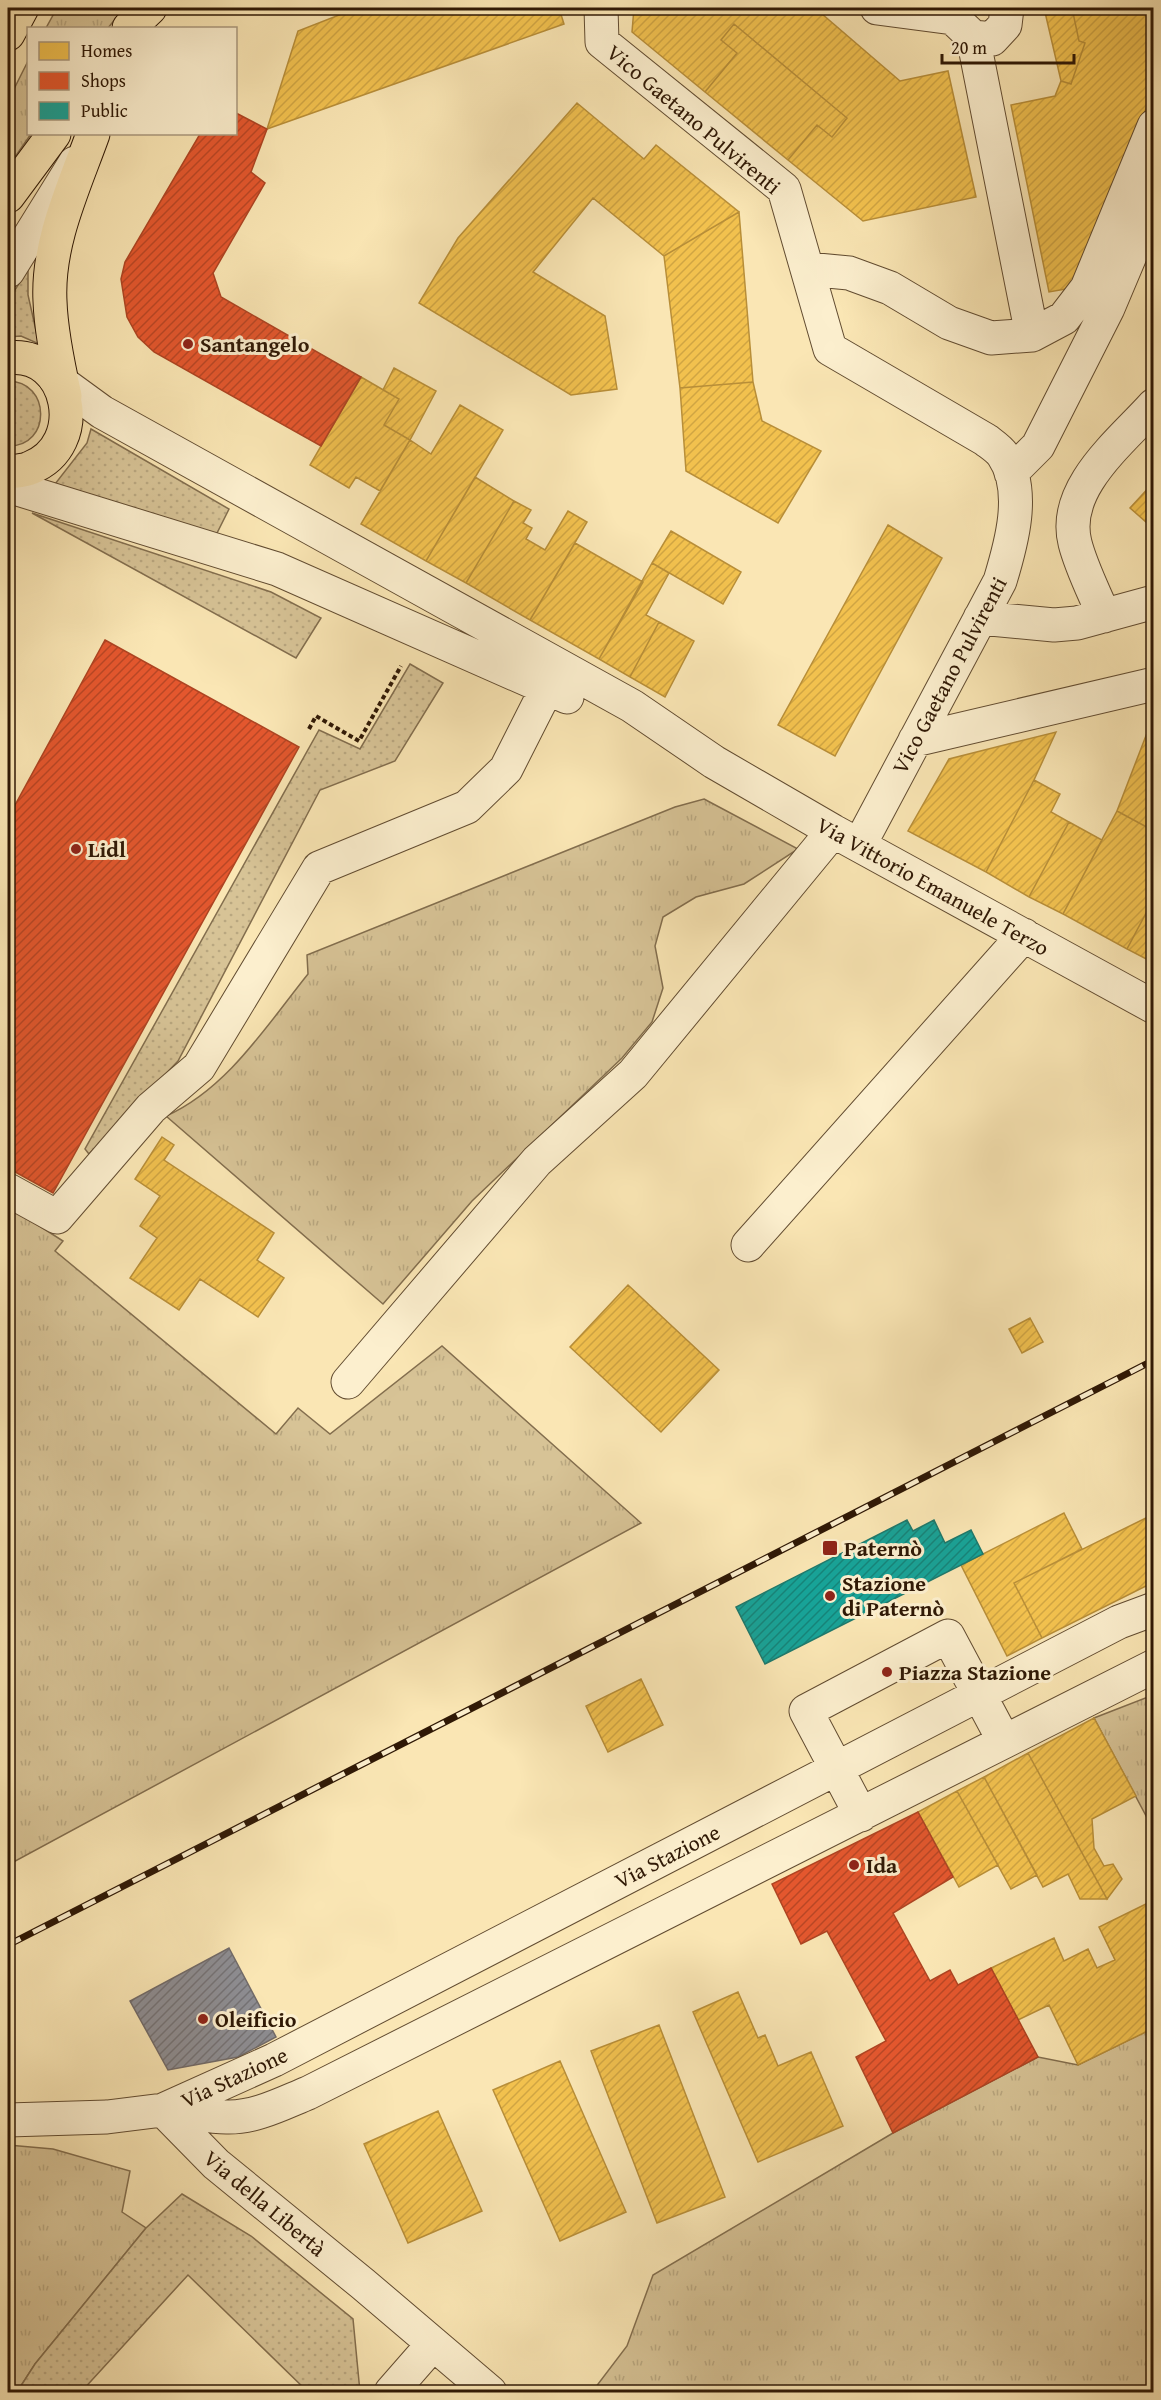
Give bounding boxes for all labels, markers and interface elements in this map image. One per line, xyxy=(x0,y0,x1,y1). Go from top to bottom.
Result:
legend xyxy=(27,27,237,135)
scale bar xyxy=(942,27,1074,65)
text: 20 m xyxy=(951,34,987,61)
street label: Vico Gaetano Pulvirenti xyxy=(600,36,788,202)
text: Homes xyxy=(81,37,132,64)
text: Shops xyxy=(81,67,126,94)
text: Public xyxy=(81,97,128,124)
place label: Santangelo xyxy=(200,328,310,360)
marker: Santangelo xyxy=(181,337,195,351)
street label: Vico Gaetano Pulvirenti xyxy=(883,571,1015,779)
street label: Via Vittorio Emanuele Terzo xyxy=(811,809,1055,963)
place label: Lidl xyxy=(88,833,126,865)
marker: Lidl xyxy=(69,842,83,856)
place label: Paternò xyxy=(844,1532,922,1564)
marker: Paternò xyxy=(821,1539,839,1557)
place label: Stazione di Paternò xyxy=(842,1567,945,1624)
marker: Stazione di Paternò xyxy=(823,1589,837,1603)
place label: Piazza Stazione xyxy=(899,1656,1051,1688)
marker: Piazza Stazione xyxy=(880,1665,894,1679)
street label: Via Stazione xyxy=(609,1816,725,1896)
place label: Ida xyxy=(866,1849,898,1881)
marker: Ida xyxy=(847,1858,861,1872)
place label: Oleificio xyxy=(215,2003,297,2035)
marker: Oleificio xyxy=(196,2012,210,2026)
street label: Via Stazione xyxy=(175,2038,293,2116)
street label: Via della Libertà xyxy=(197,2142,334,2264)

